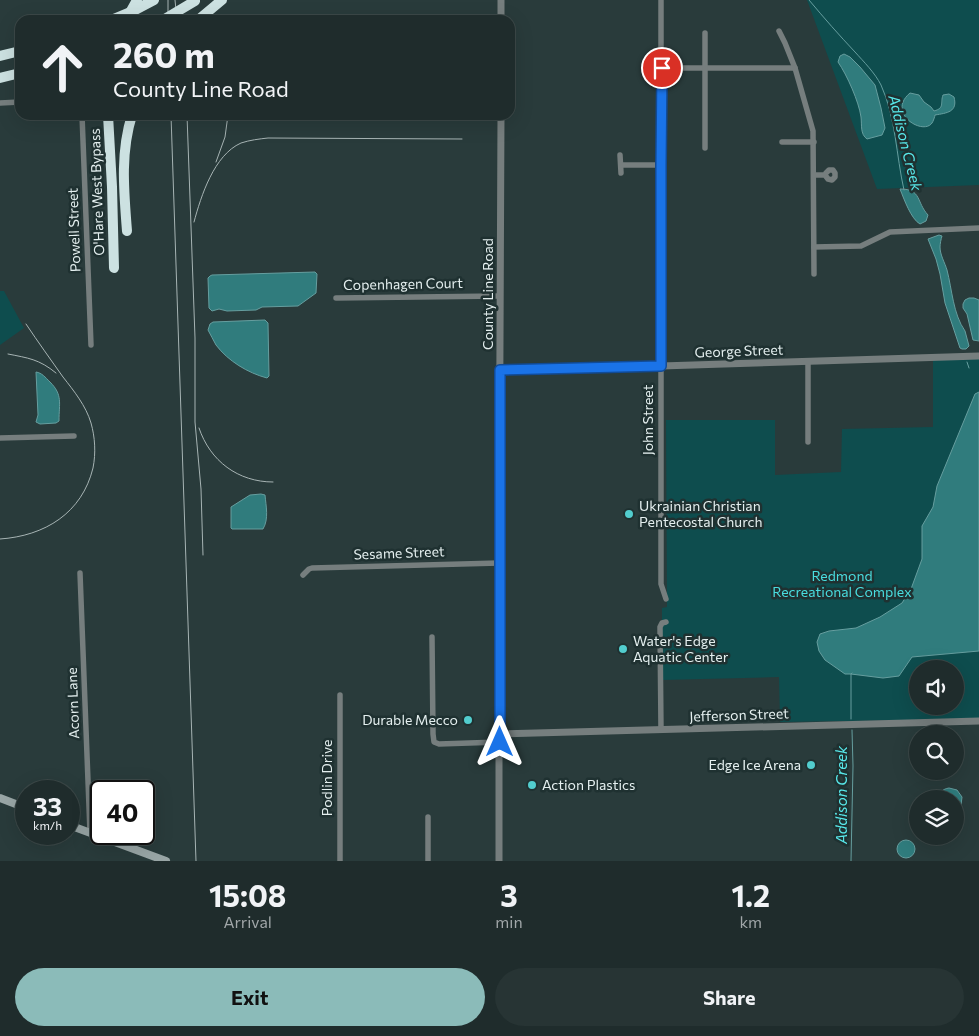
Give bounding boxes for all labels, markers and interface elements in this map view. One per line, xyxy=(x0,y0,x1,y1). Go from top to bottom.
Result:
text: 260 m xyxy=(113,32,215,75)
icon: ahead xyxy=(30,35,95,100)
pin xyxy=(641,47,683,89)
icon: arrive xyxy=(648,54,676,82)
text: County Line Road xyxy=(113,75,289,102)
water label: Addison Creek xyxy=(885,92,927,193)
street label: O'Hare West Bypass xyxy=(86,128,107,256)
street label: Powell Street xyxy=(64,187,83,272)
street label: County Line Road xyxy=(479,238,496,350)
street label: Copenhagen Court xyxy=(343,274,463,293)
street label: George Street xyxy=(694,340,784,361)
street label: John Street xyxy=(639,384,656,455)
place label: Ukrainian Christian Pentecostal Church xyxy=(639,497,762,530)
marker: Ukrainian Christian Pentecostal Church xyxy=(623,508,635,520)
street label: Sesame Street xyxy=(353,542,445,563)
park label: Redmond Recreational Complex xyxy=(772,567,912,600)
place label: Water's Edge Aquatic Center xyxy=(633,632,729,665)
marker: Water's Edge Aquatic Center xyxy=(617,643,629,655)
map controls xyxy=(909,660,964,845)
button: sound xyxy=(909,660,964,715)
street label: Acorn Lane xyxy=(63,667,82,739)
street label: Jefferson Street xyxy=(689,704,789,725)
place label: Durable Mecco xyxy=(362,711,458,728)
marker: Durable Mecco xyxy=(462,714,474,726)
position arrow xyxy=(473,715,525,767)
button: search xyxy=(909,725,964,780)
street label: Podlin Drive xyxy=(318,740,335,816)
water label: Addison Creek xyxy=(832,745,850,845)
place label: Edge Ice Arena xyxy=(708,756,801,773)
marker: Edge Ice Arena xyxy=(805,759,817,771)
place label: Action Plastics xyxy=(542,776,635,793)
marker: Action Plastics xyxy=(526,779,538,791)
speed limit sign: 40 xyxy=(90,780,155,845)
button: layers xyxy=(909,790,964,845)
text: 33 xyxy=(33,791,62,821)
text: km/h xyxy=(33,818,62,832)
text: 15:08 xyxy=(209,876,286,913)
text: 3 xyxy=(500,876,518,913)
text: 1.2 xyxy=(731,876,770,913)
text: Arrival xyxy=(223,912,272,931)
text: min xyxy=(495,912,523,931)
text: km xyxy=(739,912,762,931)
button: Exit xyxy=(15,968,485,1026)
button: Share xyxy=(495,968,964,1026)

